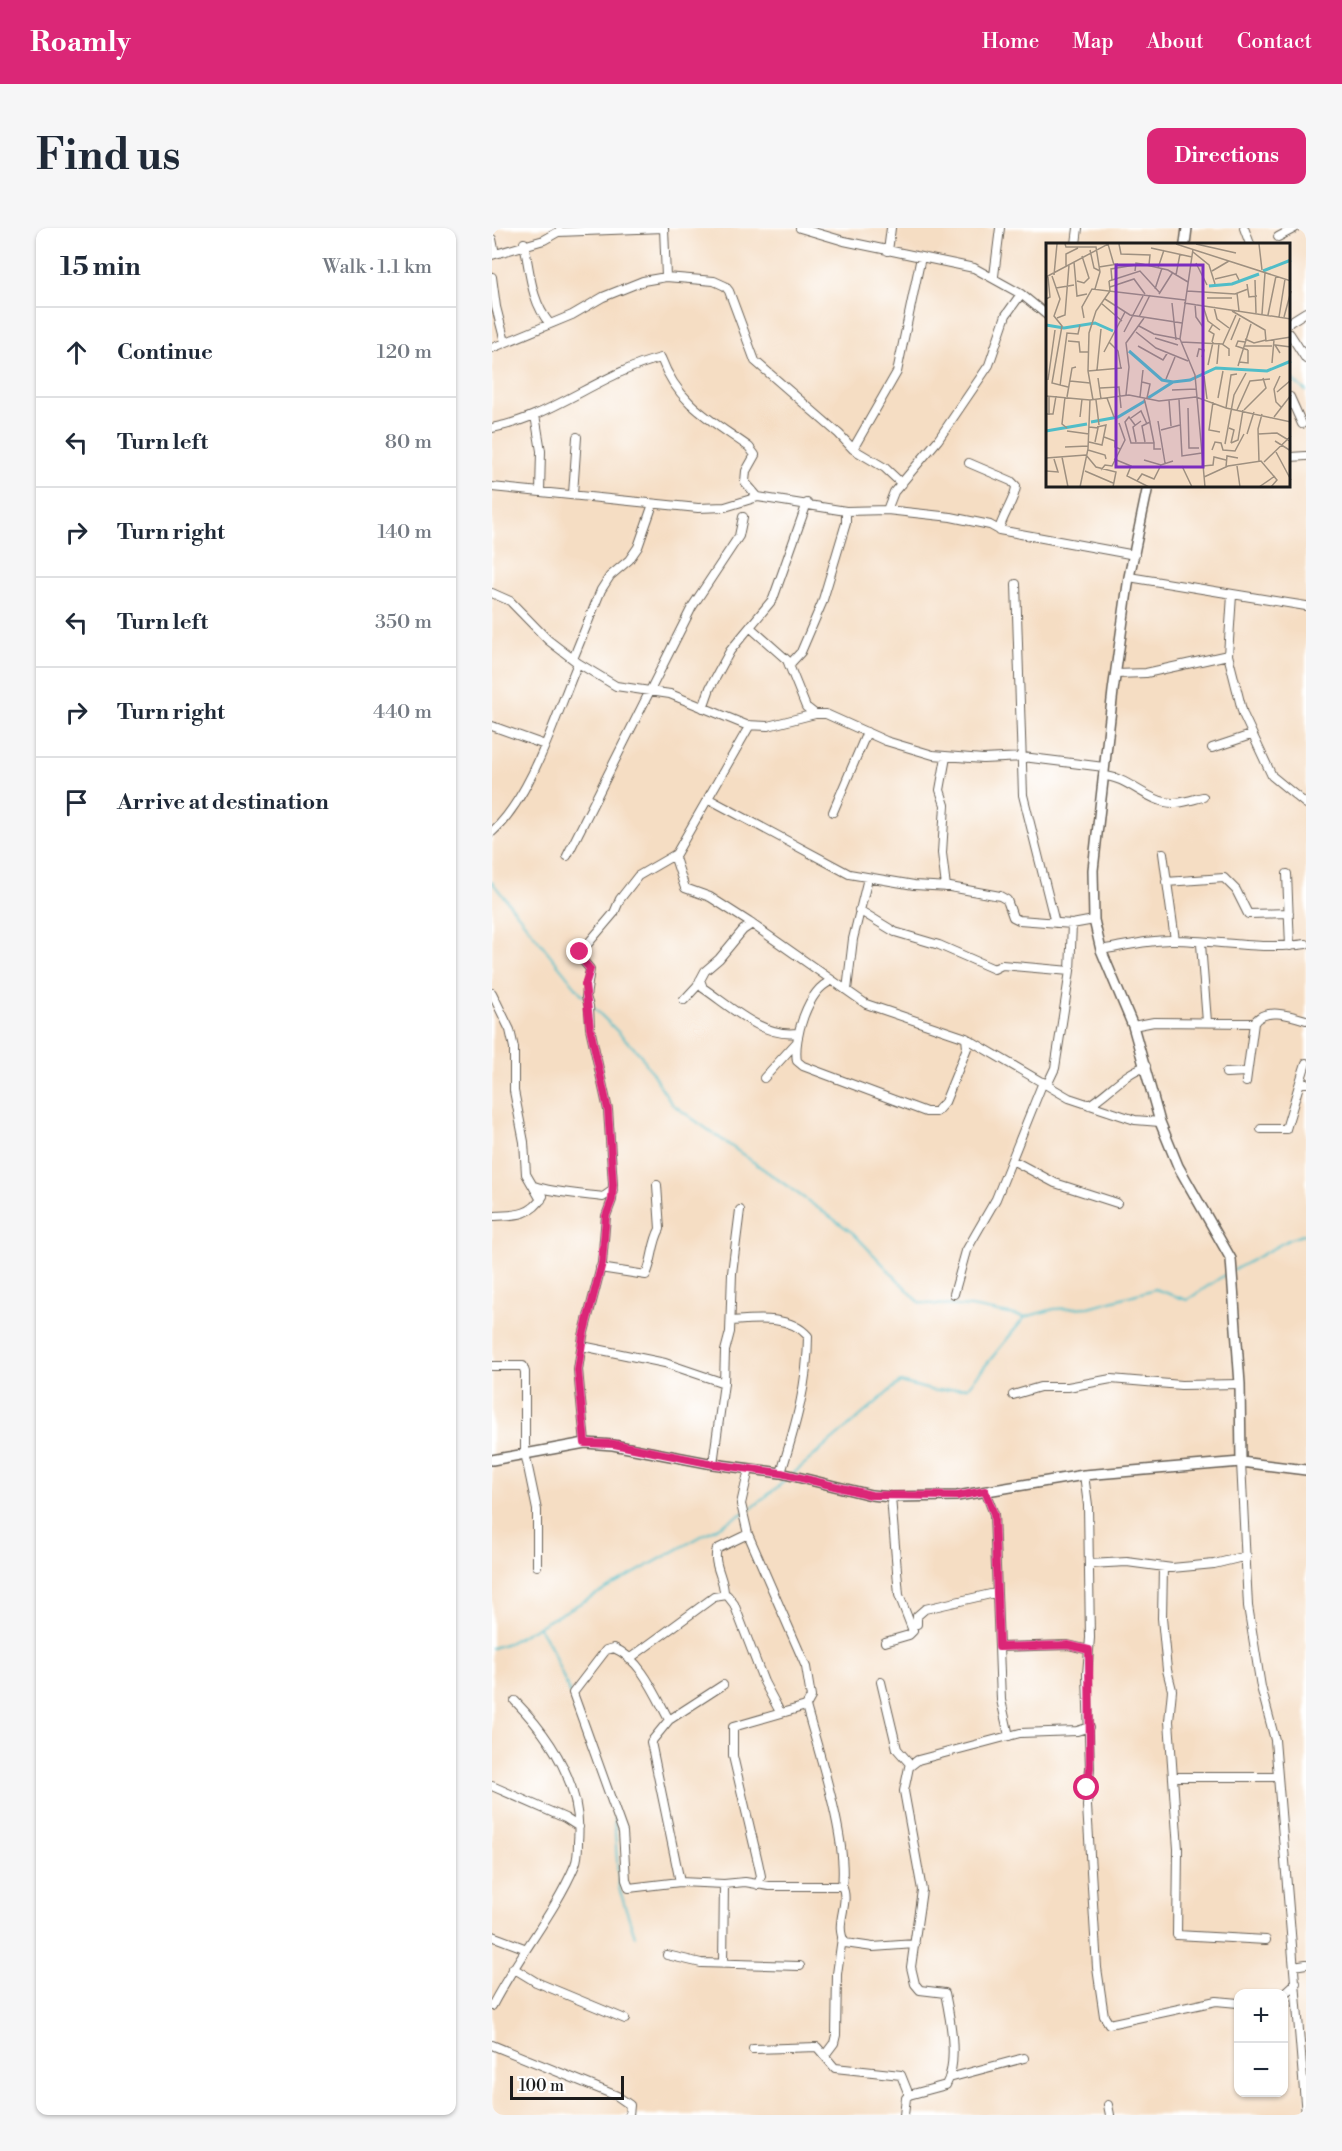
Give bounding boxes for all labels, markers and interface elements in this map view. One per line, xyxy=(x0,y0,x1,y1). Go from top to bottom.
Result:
text: Roamly xyxy=(30,25,131,60)
text: Home xyxy=(982,29,1039,55)
text: Map xyxy=(1072,29,1114,55)
text: About xyxy=(1147,29,1204,55)
text: Contact xyxy=(1237,29,1312,55)
button: Directions xyxy=(1147,128,1306,184)
text: Find us xyxy=(36,130,180,183)
inset map xyxy=(1046,243,1291,488)
text: 15 min xyxy=(60,251,141,283)
text: Walk · 1.1 km xyxy=(323,255,432,280)
icon: ahead xyxy=(60,336,93,369)
text: Continue xyxy=(117,339,213,366)
text: 120 m xyxy=(377,340,432,365)
icon: left xyxy=(60,426,93,459)
text: Turn left xyxy=(117,429,208,456)
text: 80 m xyxy=(385,430,432,455)
icon: right xyxy=(60,516,93,549)
text: Turn right xyxy=(117,519,225,546)
text: 140 m xyxy=(377,520,432,545)
icon: left xyxy=(60,606,93,639)
text: Turn left xyxy=(117,609,208,636)
text: 350 m xyxy=(375,610,432,635)
icon: right xyxy=(60,696,93,729)
text: Turn right xyxy=(117,699,225,726)
text: 440 m xyxy=(373,700,432,725)
icon: arrive xyxy=(60,786,93,819)
text: Arrive at destination xyxy=(117,789,329,816)
route end xyxy=(566,938,592,964)
route start xyxy=(1073,1774,1099,1800)
map controls xyxy=(1234,1989,1288,2097)
button: + xyxy=(1234,1989,1288,2043)
button: − xyxy=(1234,2043,1288,2097)
scale bar xyxy=(510,2073,624,2100)
text: 100 m xyxy=(519,2076,564,2096)

